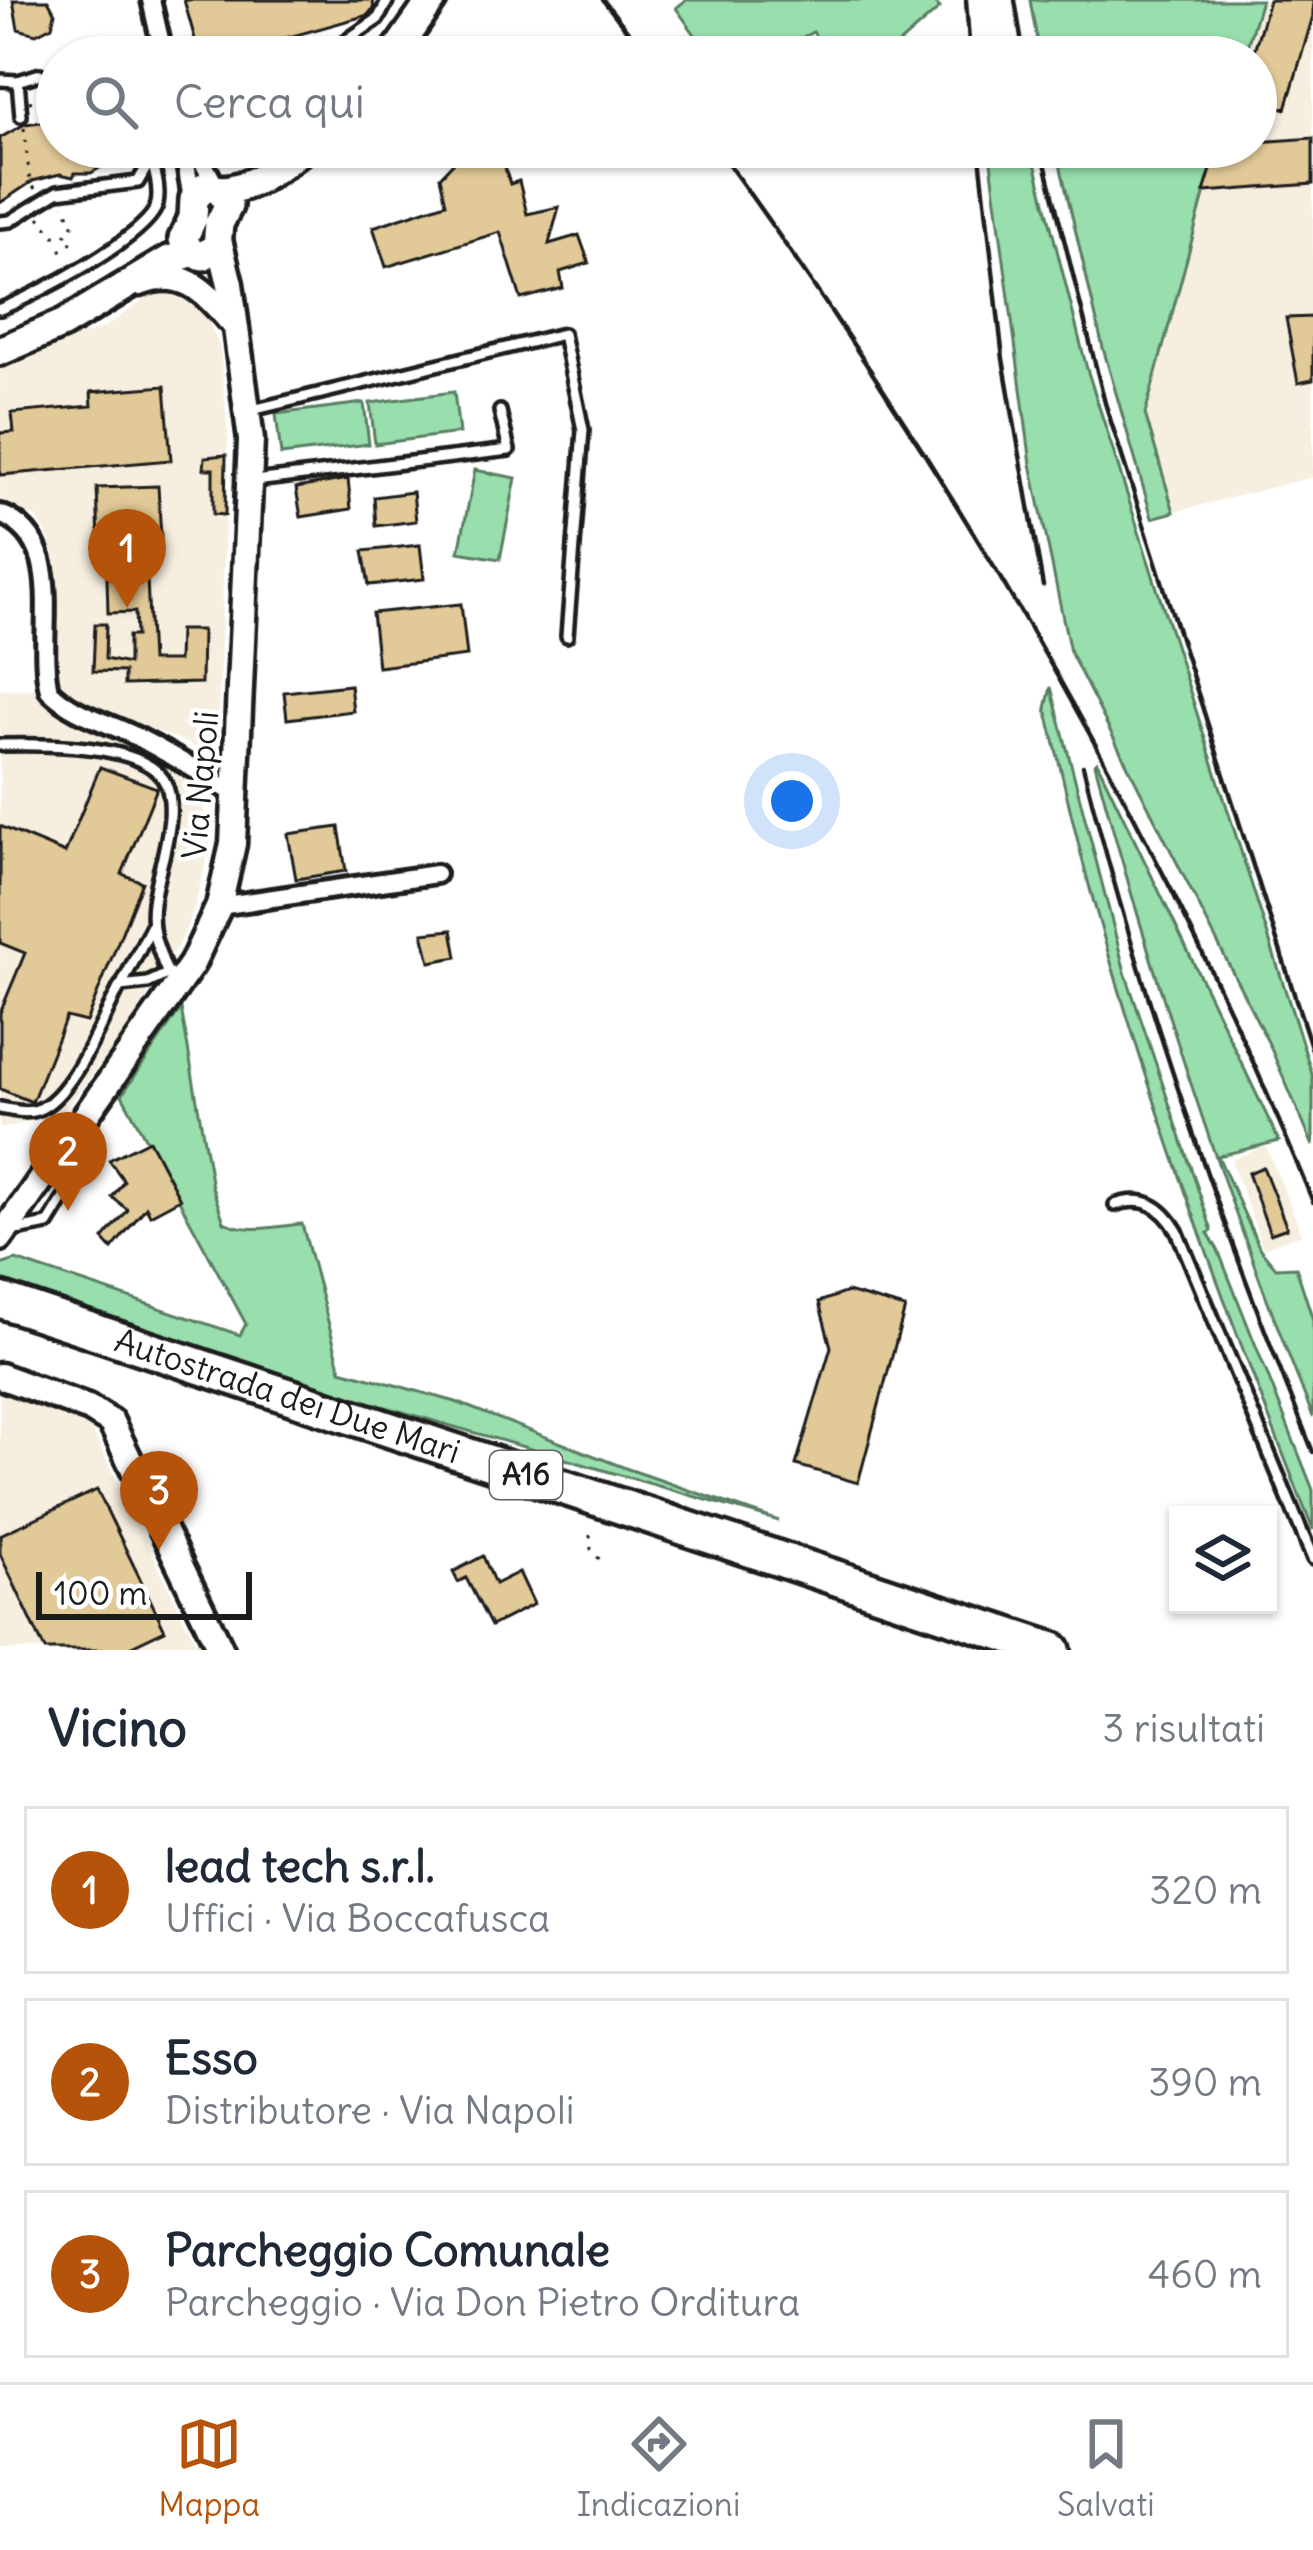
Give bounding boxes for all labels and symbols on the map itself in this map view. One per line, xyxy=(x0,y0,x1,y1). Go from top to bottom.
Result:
pin: 1 xyxy=(88,509,166,608)
street label: Via Napoli xyxy=(173,709,227,861)
your location xyxy=(762,771,822,831)
pin: 2 xyxy=(29,1112,107,1211)
street label: Autostrada dei Due Mari xyxy=(110,1319,465,1472)
pin: 3 xyxy=(120,1451,198,1550)
road number: A16 xyxy=(490,1451,562,1499)
scale bar xyxy=(36,1566,252,1619)

